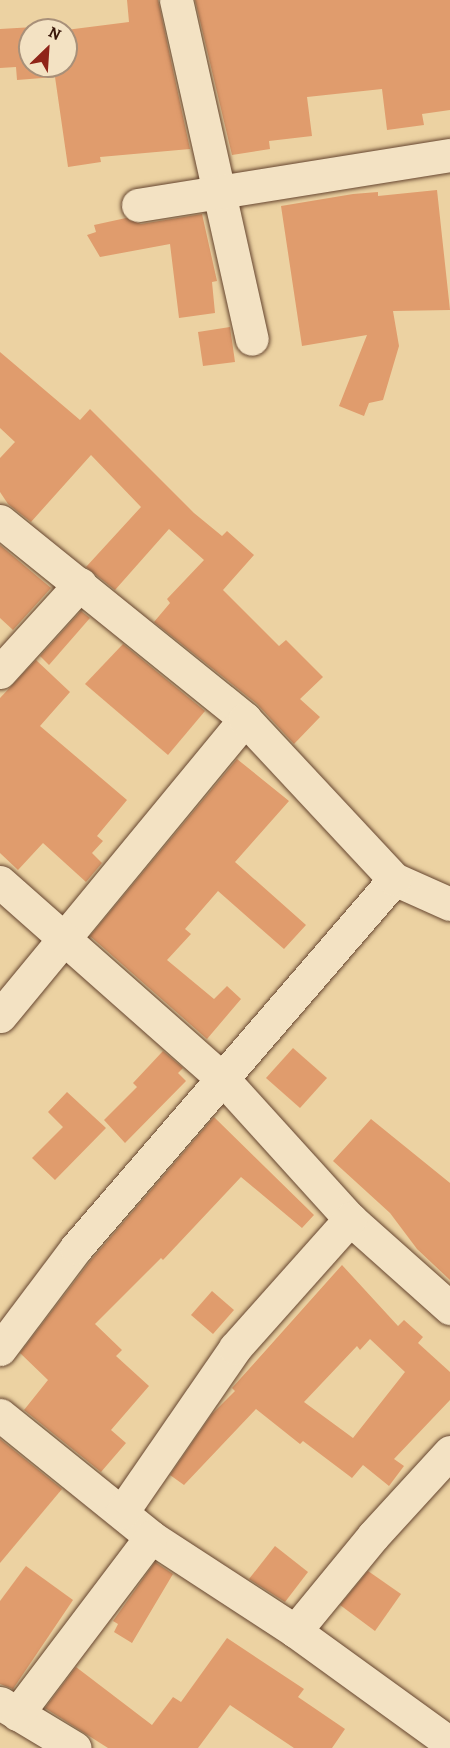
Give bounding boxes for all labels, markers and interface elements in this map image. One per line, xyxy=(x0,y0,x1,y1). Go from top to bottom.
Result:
north arrow xyxy=(18,18,78,78)
text: N xyxy=(45,21,65,46)

